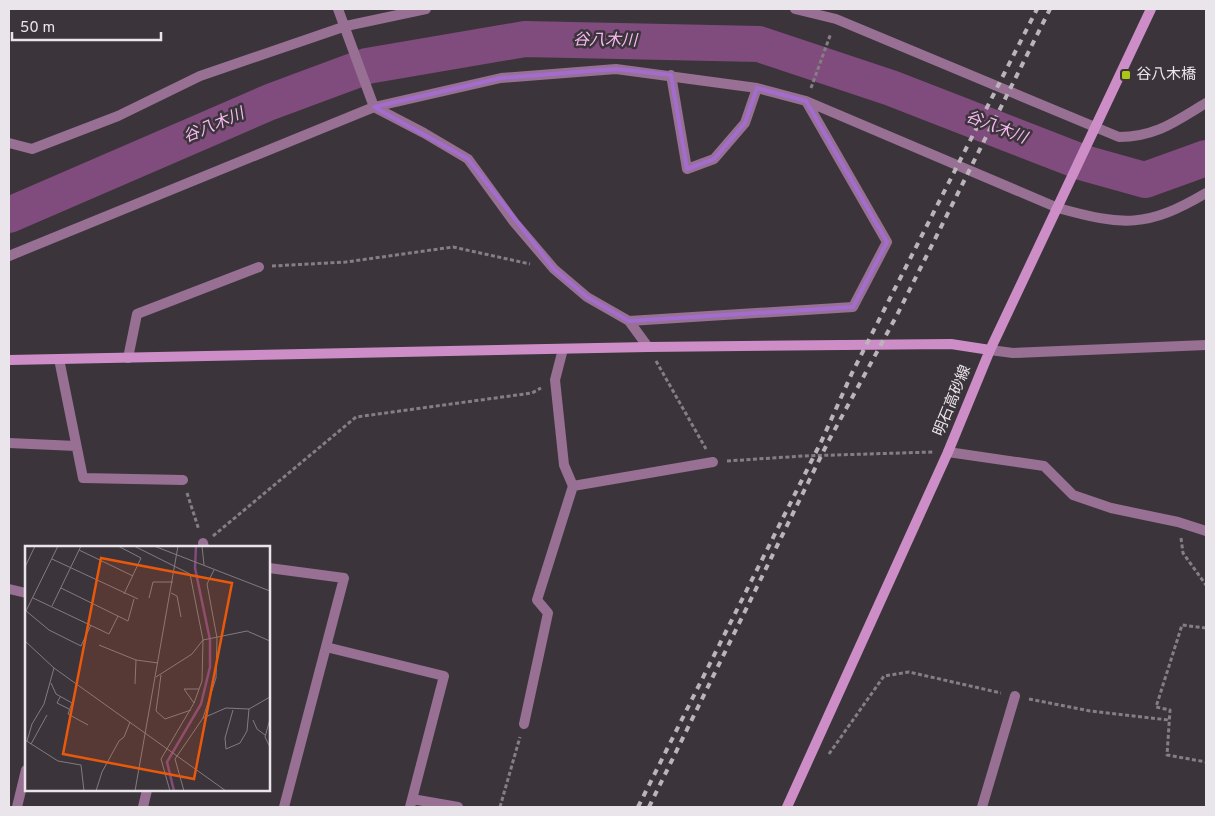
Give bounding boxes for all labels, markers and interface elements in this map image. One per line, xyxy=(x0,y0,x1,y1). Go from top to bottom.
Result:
scale bar xyxy=(12,10,161,42)
text: 50 m xyxy=(20,19,55,38)
water label: 谷八木川 xyxy=(573,30,639,52)
place label: 谷八木橋 xyxy=(1136,66,1196,85)
marker: 谷八木橋 xyxy=(1120,69,1132,81)
water label: 谷八木川 xyxy=(181,104,249,148)
water label: 谷八木川 xyxy=(963,107,1031,150)
street label: 明石高砂線 xyxy=(930,363,976,439)
inset map xyxy=(25,546,270,791)

